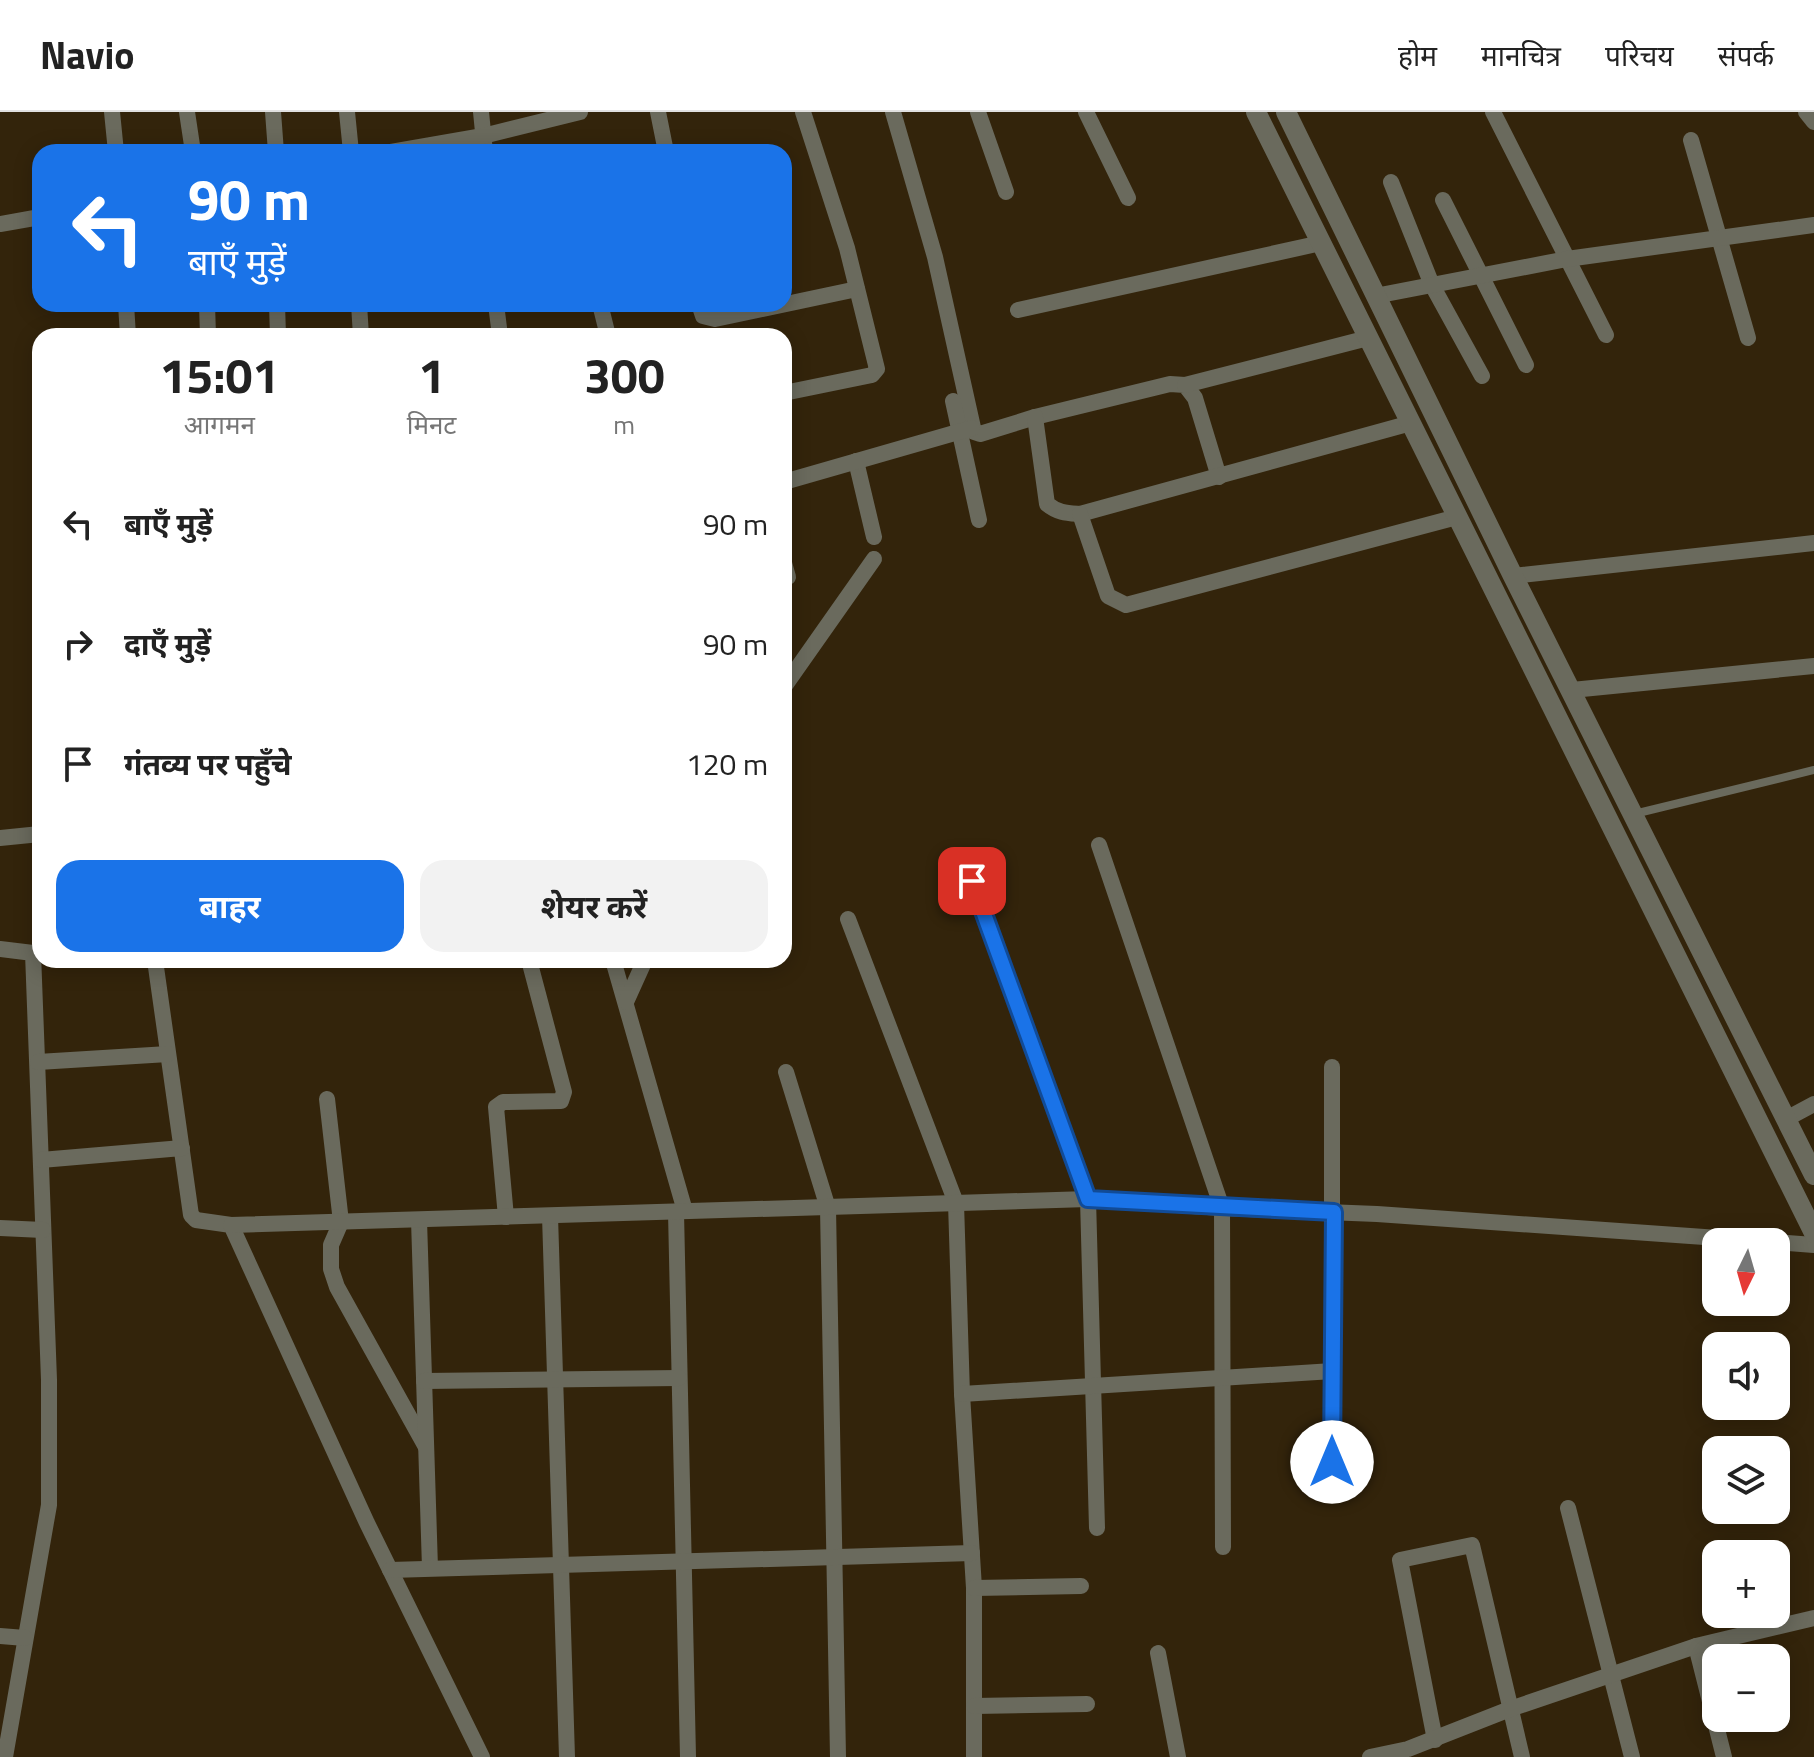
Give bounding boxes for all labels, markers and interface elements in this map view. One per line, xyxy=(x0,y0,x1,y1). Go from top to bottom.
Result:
text: Navio xyxy=(40,26,134,84)
text: होम xyxy=(1398,34,1437,77)
text: मानचित्र xyxy=(1481,34,1561,77)
text: परिचय xyxy=(1605,34,1674,77)
text: संपर्क xyxy=(1718,34,1774,77)
text: 90 m xyxy=(188,157,310,242)
icon: left xyxy=(56,176,160,280)
text: बाएँ मुड़ें xyxy=(188,234,287,289)
text: 15:01 xyxy=(159,339,279,412)
text: 1 xyxy=(418,339,445,412)
text: 300 xyxy=(584,339,665,412)
text: आगमन xyxy=(184,405,255,444)
text: मिनट xyxy=(407,405,456,444)
text: m xyxy=(613,405,635,444)
text: बाएँ मुड़ें xyxy=(124,501,213,547)
text: 90 m xyxy=(703,501,768,547)
icon: left xyxy=(56,502,100,546)
text: दाएँ मुड़ें xyxy=(124,621,211,667)
text: 90 m xyxy=(703,621,768,667)
icon: right xyxy=(56,622,100,666)
text: गंतव्य पर पहुँचे xyxy=(124,741,291,787)
text: 120 m xyxy=(686,741,768,787)
icon: arrive xyxy=(56,742,100,786)
pin xyxy=(938,847,1006,915)
icon: arrive xyxy=(950,859,994,903)
button: बाहर xyxy=(56,860,404,952)
button: शेयर करें xyxy=(420,860,768,952)
north arrow xyxy=(1702,1228,1790,1316)
map controls xyxy=(1702,1228,1790,1732)
button: sound xyxy=(1702,1332,1790,1420)
position arrow xyxy=(1290,1420,1374,1504)
button: layers xyxy=(1702,1436,1790,1524)
button: + xyxy=(1702,1540,1790,1628)
button: − xyxy=(1702,1644,1790,1732)

